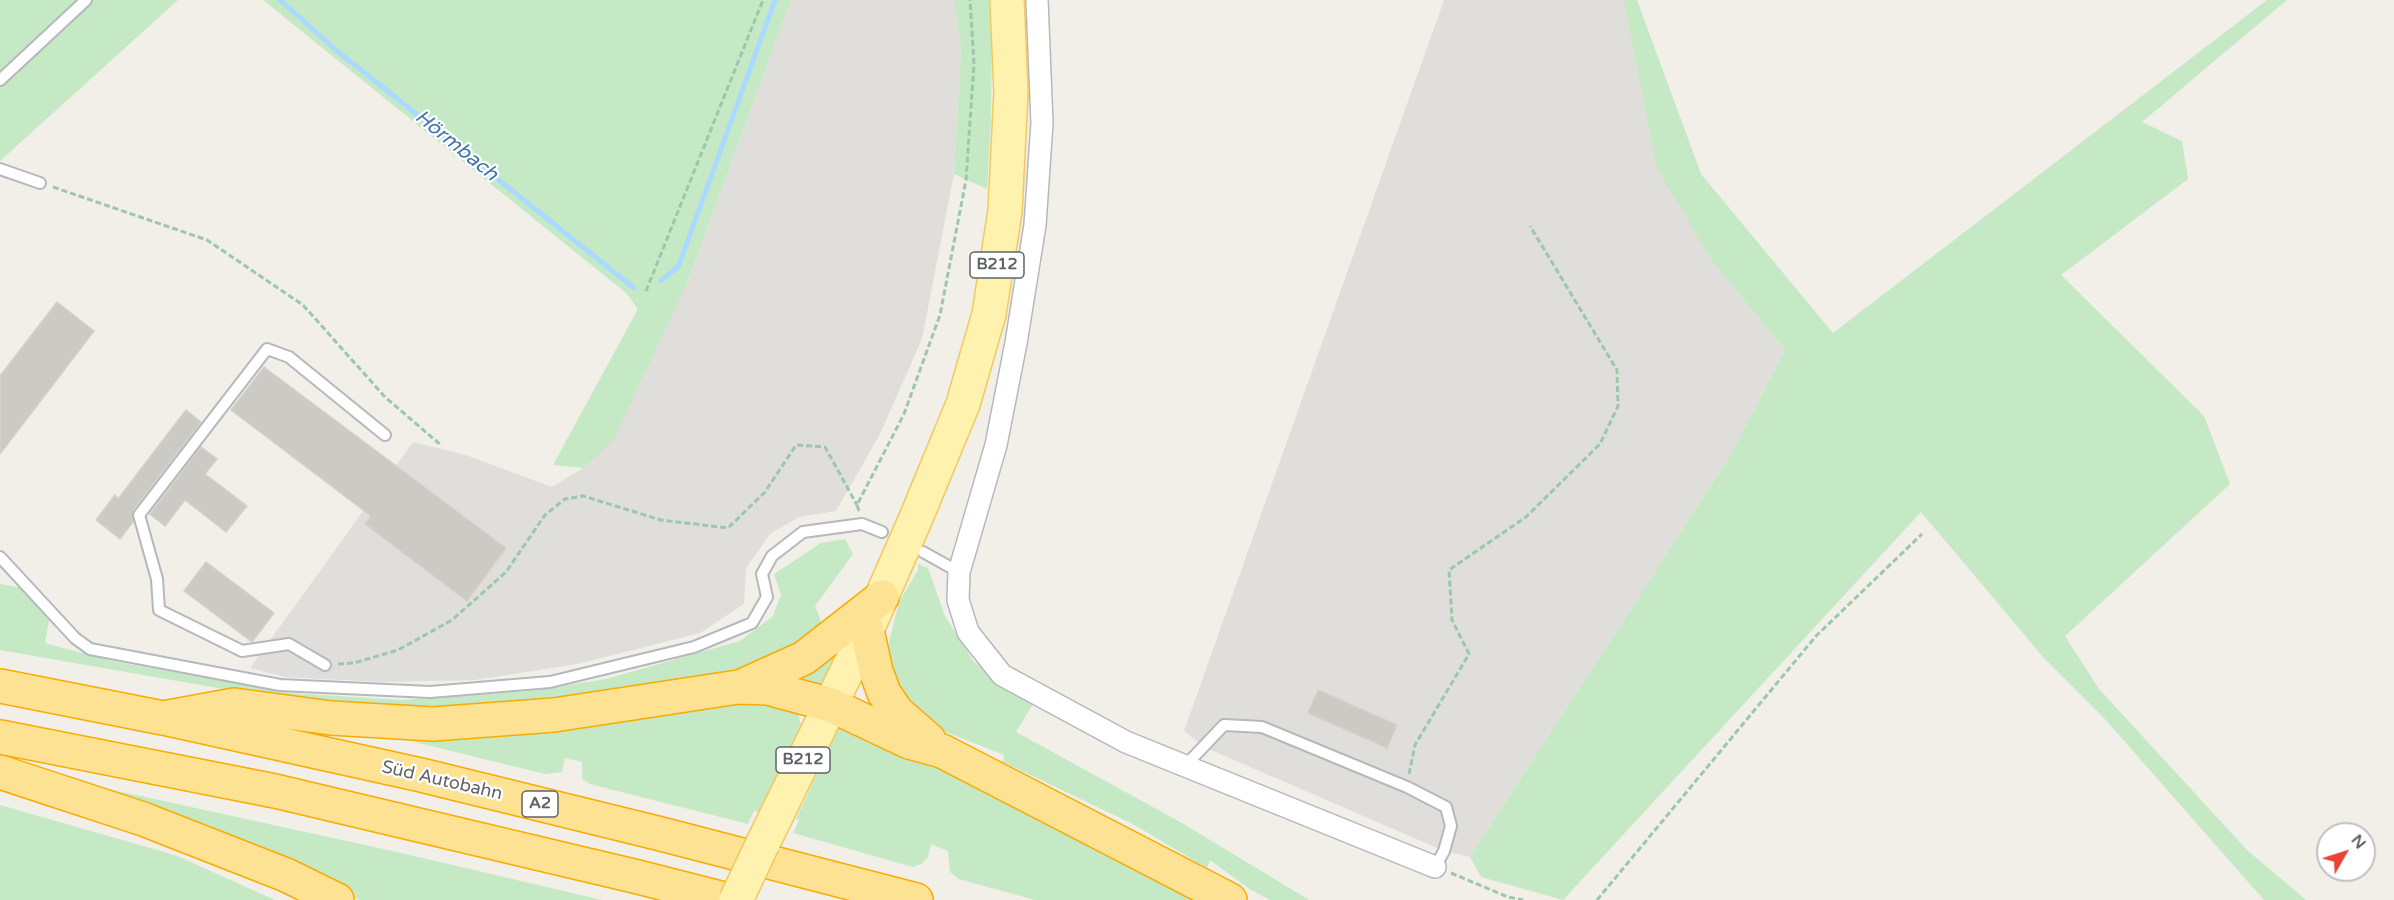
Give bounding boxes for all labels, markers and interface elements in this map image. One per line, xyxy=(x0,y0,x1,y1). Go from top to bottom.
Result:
water label: Hörmbach xyxy=(410,105,502,187)
road number: B212 xyxy=(970,252,1024,278)
road number: B212 xyxy=(776,747,830,773)
street label: Süd Autobahn xyxy=(380,757,504,805)
road number: A2 xyxy=(522,791,558,817)
north arrow xyxy=(2316,822,2376,882)
text: N xyxy=(2347,831,2370,853)

